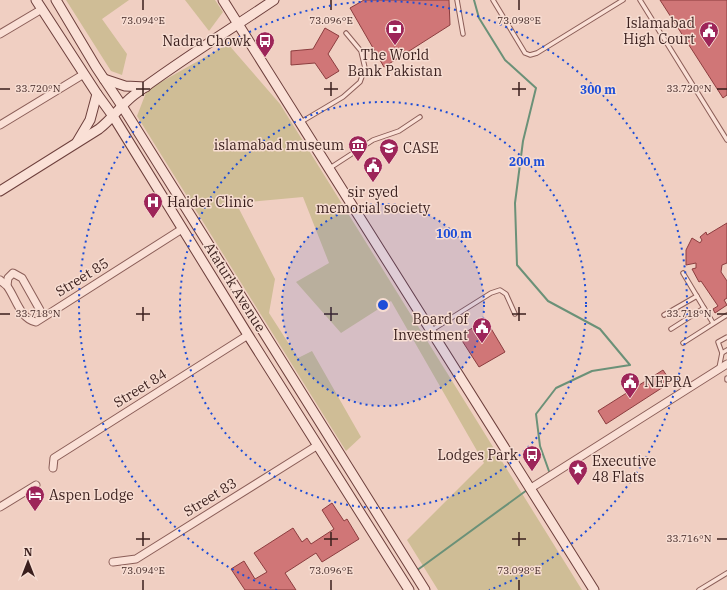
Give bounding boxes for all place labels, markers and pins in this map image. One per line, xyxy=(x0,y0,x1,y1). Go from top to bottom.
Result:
place label: Islamabad High Court xyxy=(623,14,695,48)
bank icon: The World Bank Pakistan xyxy=(384,18,406,46)
public building icon: Islamabad High Court xyxy=(698,20,720,48)
bus stop icon: Nadra Chowk xyxy=(254,30,276,58)
place label: Nadra Chowk xyxy=(162,32,252,50)
place label: The World Bank Pakistan xyxy=(348,46,442,80)
museum icon: islamabad museum xyxy=(347,134,369,162)
place label: islamabad museum xyxy=(214,136,344,154)
school or university icon: CASE xyxy=(378,137,400,165)
place label: CASE xyxy=(403,139,439,157)
public building icon: sir syed memorial society xyxy=(362,155,384,183)
place label: sir syed memorial society xyxy=(316,183,431,217)
hospital icon: Haider Clinic xyxy=(142,191,164,219)
place label: Haider Clinic xyxy=(167,193,254,211)
centre of rings xyxy=(376,298,390,312)
place label: Board of Investment xyxy=(393,310,469,344)
public building icon: Board of Investment xyxy=(471,316,493,344)
public building icon: NEPRA xyxy=(619,371,641,399)
place label: NEPRA xyxy=(644,373,692,391)
bus stop icon: Lodges Park xyxy=(521,444,543,472)
place label: Lodges Park xyxy=(437,446,519,464)
place label: Executive 48 Flats xyxy=(592,452,656,486)
place icon: Executive 48 Flats xyxy=(567,458,589,486)
hotel icon: Aspen Lodge xyxy=(24,484,46,512)
place label: Aspen Lodge xyxy=(49,486,134,504)

